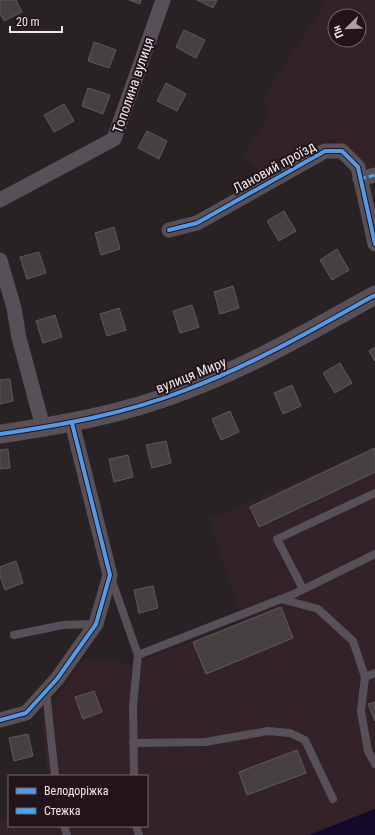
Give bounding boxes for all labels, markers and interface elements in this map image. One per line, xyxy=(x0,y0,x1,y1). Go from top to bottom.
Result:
scale bar xyxy=(10,8,62,34)
north arrow xyxy=(327,8,367,48)
text: 20 m xyxy=(16,15,40,29)
text: Пн xyxy=(330,24,347,40)
street label: Тополина вулиця xyxy=(109,35,157,135)
street label: Лановий проїзд xyxy=(230,137,319,196)
street label: вулиця Миру xyxy=(153,354,229,396)
legend xyxy=(8,775,148,827)
text: Велодоріжка xyxy=(44,784,109,798)
text: Стежка xyxy=(44,804,81,818)

